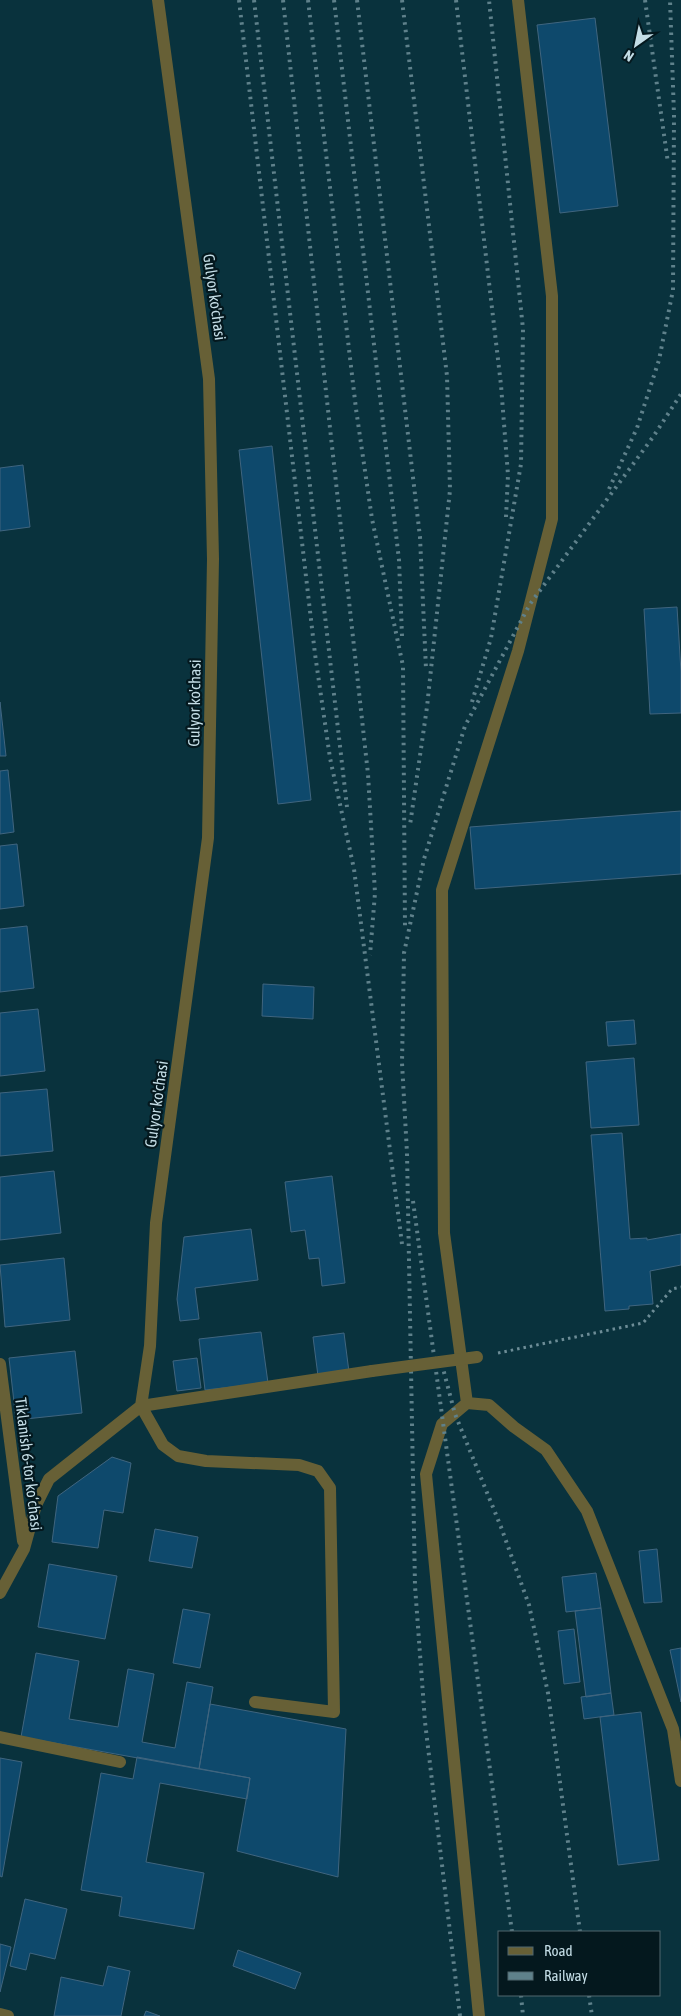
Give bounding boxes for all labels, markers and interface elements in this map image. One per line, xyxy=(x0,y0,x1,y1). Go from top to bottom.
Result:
north arrow xyxy=(611,20,661,70)
text: N xyxy=(621,47,637,65)
street label: Gulyor ko'chasi xyxy=(199,253,230,342)
street label: Gulyor ko'chasi xyxy=(184,659,205,747)
street label: Gulyor ko'chasi xyxy=(141,1060,172,1149)
street label: Tiklanish 6-tor ko‘chasi xyxy=(12,1396,46,1532)
legend xyxy=(498,1931,661,1996)
text: Road xyxy=(544,1942,573,1959)
text: Railway xyxy=(544,1967,588,1984)

